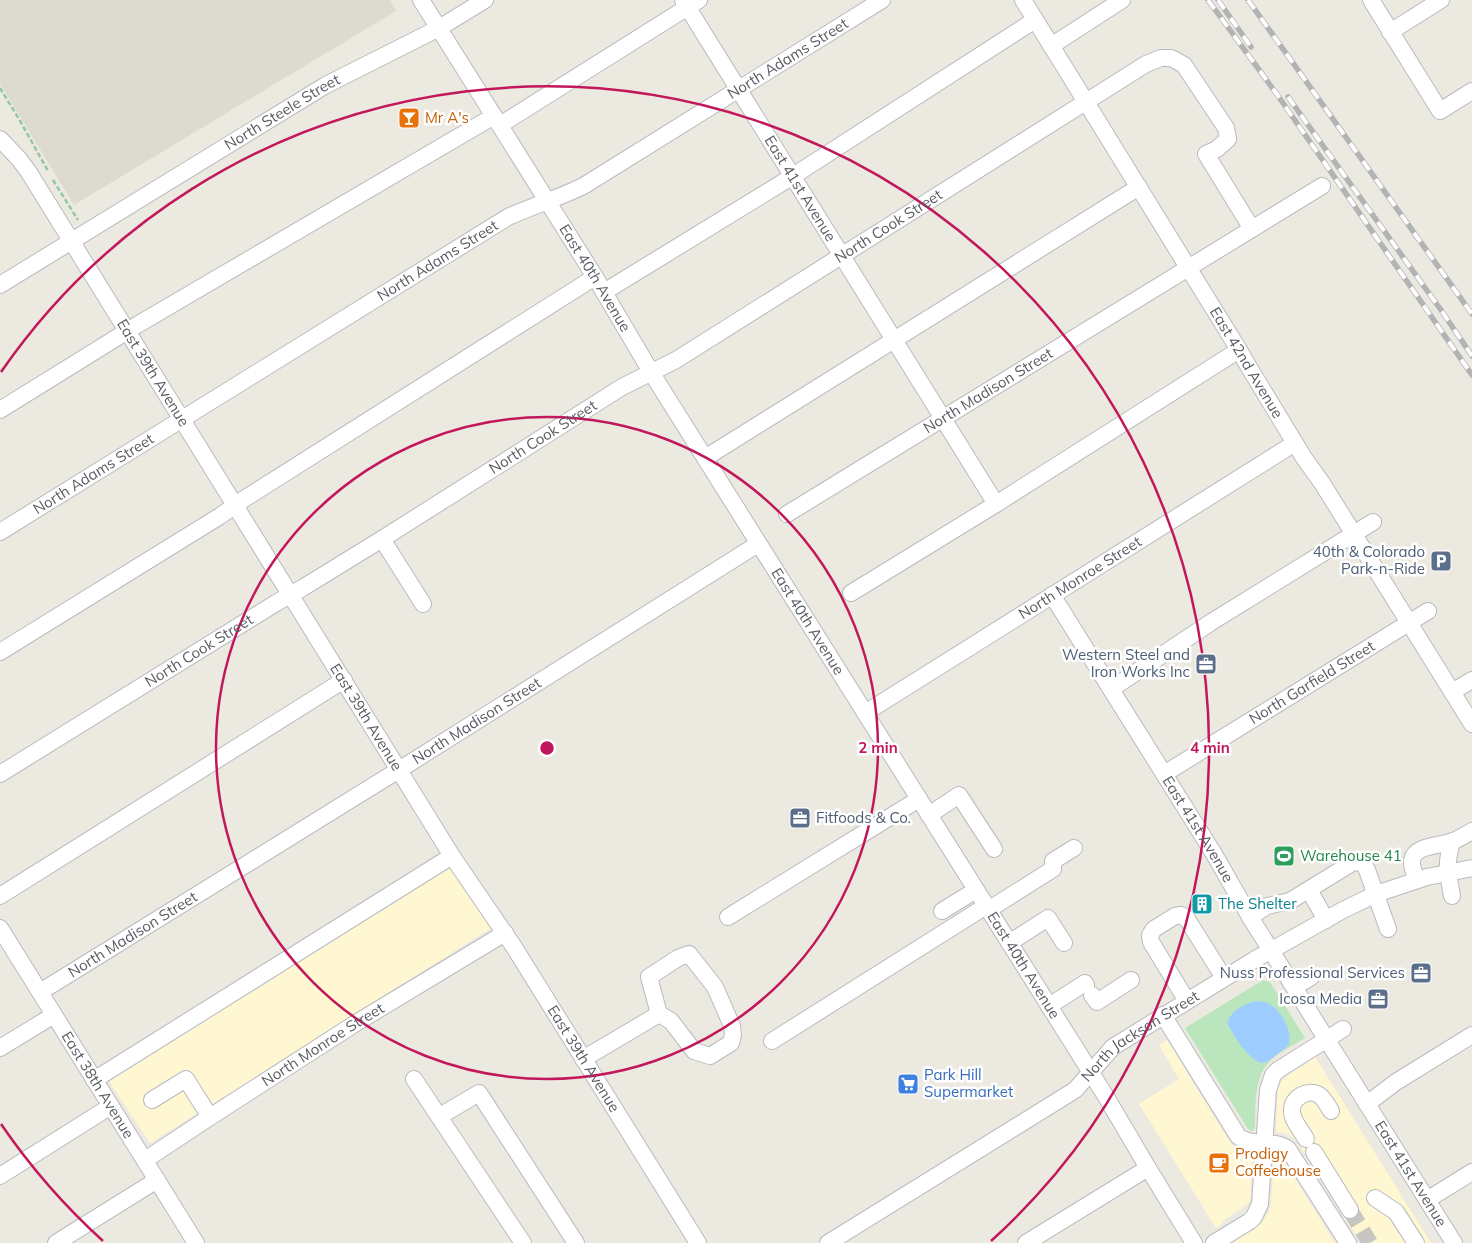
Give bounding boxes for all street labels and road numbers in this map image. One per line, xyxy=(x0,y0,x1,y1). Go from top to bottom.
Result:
street label: North Adams Street xyxy=(724,14,851,103)
street label: North Steele Street xyxy=(221,70,343,154)
street label: East 41st Avenue xyxy=(761,132,841,245)
street label: North Cook Street xyxy=(831,185,946,267)
street label: North Adams Street xyxy=(373,216,501,305)
street label: East 40th Avenue xyxy=(555,221,635,335)
street label: East 42nd Avenue xyxy=(1206,304,1288,421)
street label: East 39th Avenue xyxy=(113,315,194,430)
street label: North Madison Street xyxy=(920,343,1056,437)
street label: North Cook Street xyxy=(485,396,600,478)
street label: North Adams Street xyxy=(29,429,157,518)
street label: North Monroe Street xyxy=(1015,532,1145,623)
street label: East 40th Avenue xyxy=(767,564,849,678)
street label: North Cook Street xyxy=(141,610,256,691)
street label: North Garfield Street xyxy=(1245,636,1378,728)
street label: East 39th Avenue xyxy=(326,660,407,774)
street label: North Madison Street xyxy=(409,673,544,768)
street label: East 41st Avenue xyxy=(1159,772,1238,885)
street label: North Madison Street xyxy=(64,887,201,981)
street label: East 40th Avenue xyxy=(983,908,1065,1022)
street label: North Jackson Street xyxy=(1077,986,1202,1085)
street label: North Monroe Street xyxy=(258,998,387,1090)
street label: East 39th Avenue xyxy=(544,1002,624,1116)
street label: East 38th Avenue xyxy=(58,1028,139,1142)
street label: East 41st Avenue xyxy=(1371,1117,1451,1230)

